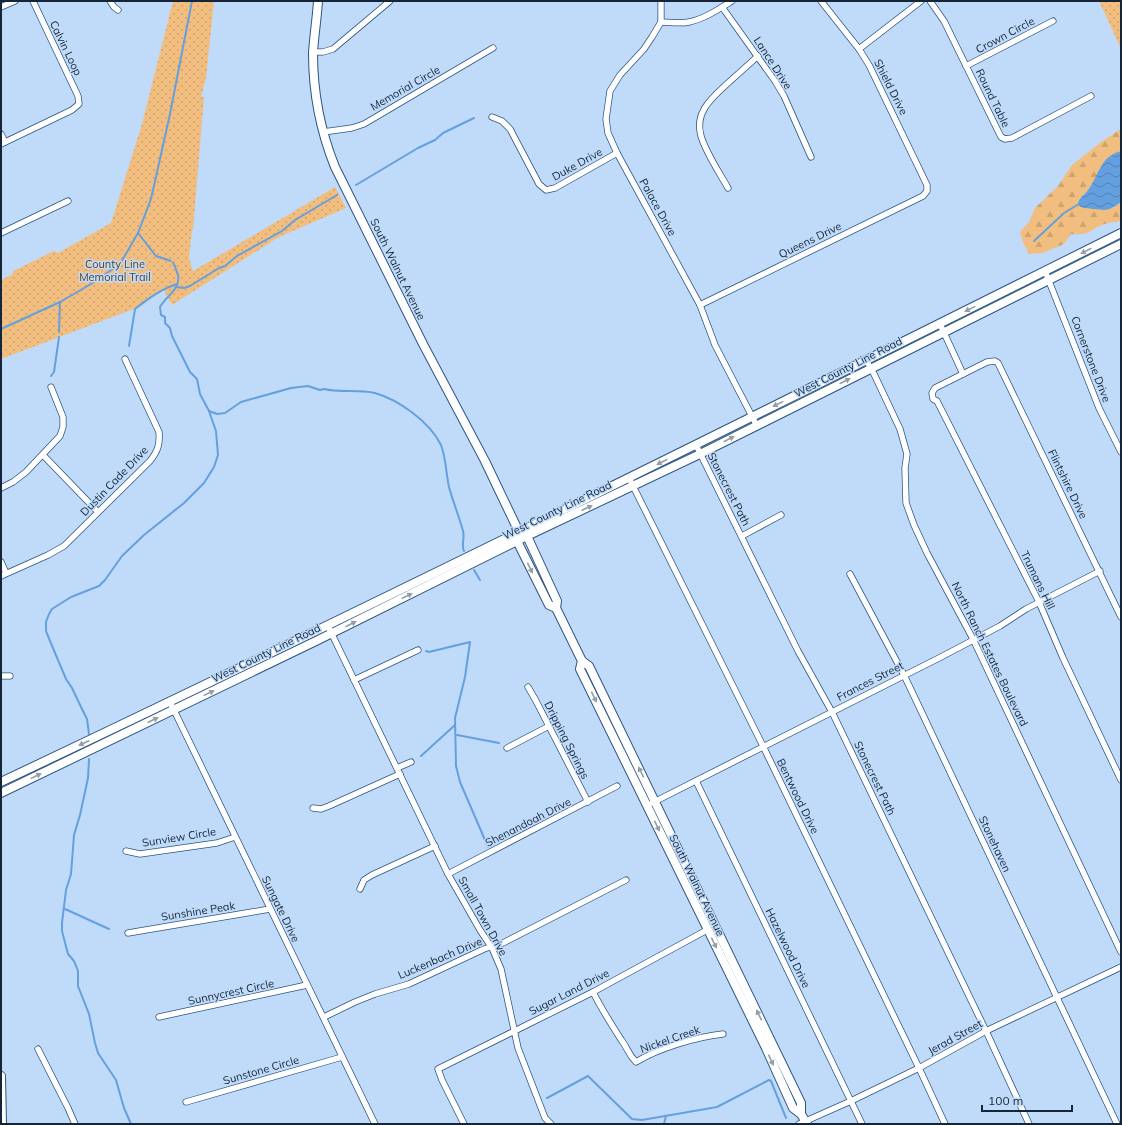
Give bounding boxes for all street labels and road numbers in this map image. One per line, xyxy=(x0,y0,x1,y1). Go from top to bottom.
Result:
street label: Crown Circle xyxy=(973,14,1037,56)
street label: Calvin Loop xyxy=(47,18,85,78)
street label: Lance Drive xyxy=(751,34,795,92)
street label: Shield Drive xyxy=(871,57,911,117)
street label: Memorial Circle xyxy=(368,62,442,114)
street label: Round Table xyxy=(973,66,1013,130)
street label: Duke Drive xyxy=(549,144,605,184)
street label: Palace Drive xyxy=(636,176,680,238)
street label: South Walnut Avenue xyxy=(367,216,429,322)
street label: Queens Drive xyxy=(776,219,844,261)
street label: Cornerstone Drive xyxy=(1068,314,1114,404)
street label: West County Line Road xyxy=(792,334,904,400)
street label: Dustin Cade Drive xyxy=(77,443,151,519)
street label: Flintshire Drive xyxy=(1045,447,1091,521)
street label: Stonecrest Path xyxy=(704,450,754,528)
street label: West County Line Road xyxy=(500,478,614,542)
street label: Trumans Hill xyxy=(1018,548,1058,612)
street label: North Ranch Estates Boulevard xyxy=(949,579,1031,729)
street label: West County Line Road xyxy=(209,621,323,685)
street label: Frances Street xyxy=(834,658,906,704)
street label: Dripping Springs xyxy=(541,699,593,781)
street label: Stonecrest Path xyxy=(851,739,899,817)
street label: Bentwood Drive xyxy=(774,756,822,836)
street label: Shenandoah Drive xyxy=(483,794,573,850)
street label: Stonehaven xyxy=(976,814,1014,874)
street label: Sunview Circle xyxy=(141,824,217,850)
street label: South Walnut Avenue xyxy=(666,832,728,938)
street label: Sungate Drive xyxy=(259,874,303,944)
street label: Small Town Drive xyxy=(455,874,511,958)
street label: Sunshine Peak xyxy=(160,898,236,924)
street label: Hazelwood Drive xyxy=(763,906,813,990)
street label: Luckenbach Drive xyxy=(396,934,484,982)
street label: Sugar Land Drive xyxy=(526,966,612,1018)
street label: Sunnycrest Circle xyxy=(187,976,275,1008)
street label: Jerad Street xyxy=(925,1016,985,1058)
street label: Nickel Creek xyxy=(638,1022,702,1056)
street label: Sunstone Circle xyxy=(221,1052,301,1088)

